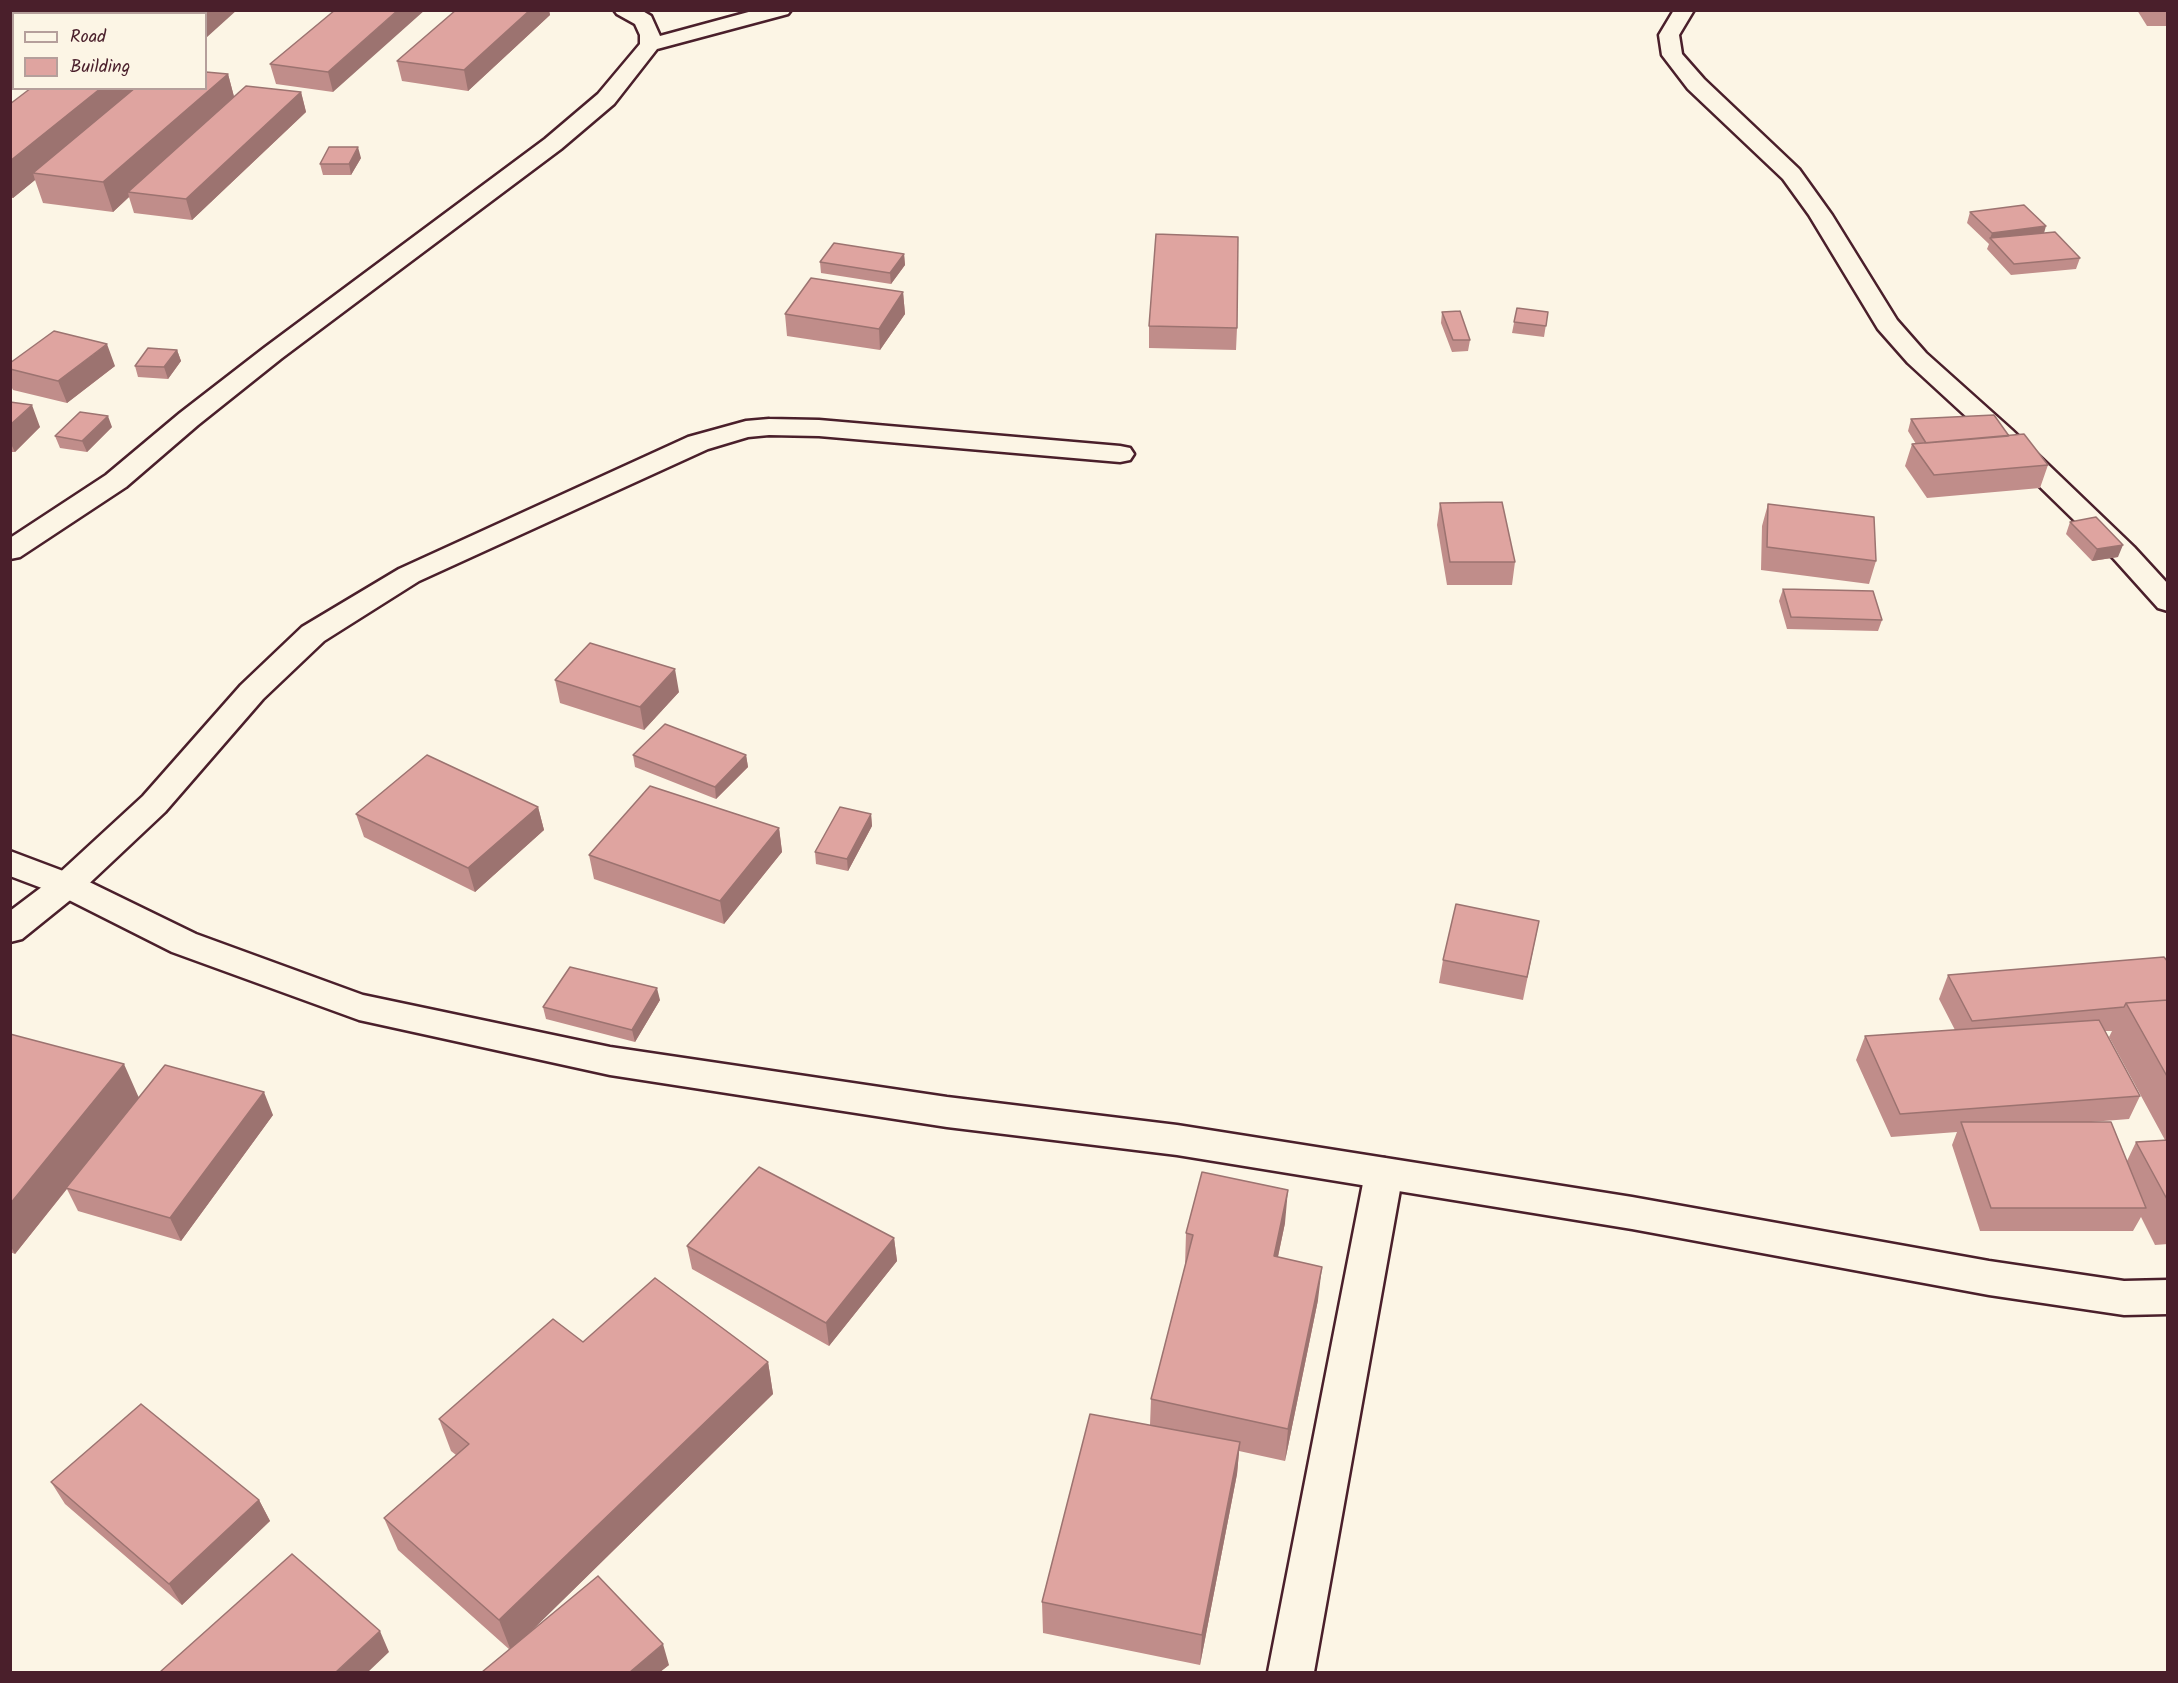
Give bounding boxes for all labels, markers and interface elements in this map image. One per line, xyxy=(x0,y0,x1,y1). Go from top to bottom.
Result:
legend xyxy=(12,12,207,90)
text: Road xyxy=(70,23,106,52)
text: Building xyxy=(70,53,130,82)

